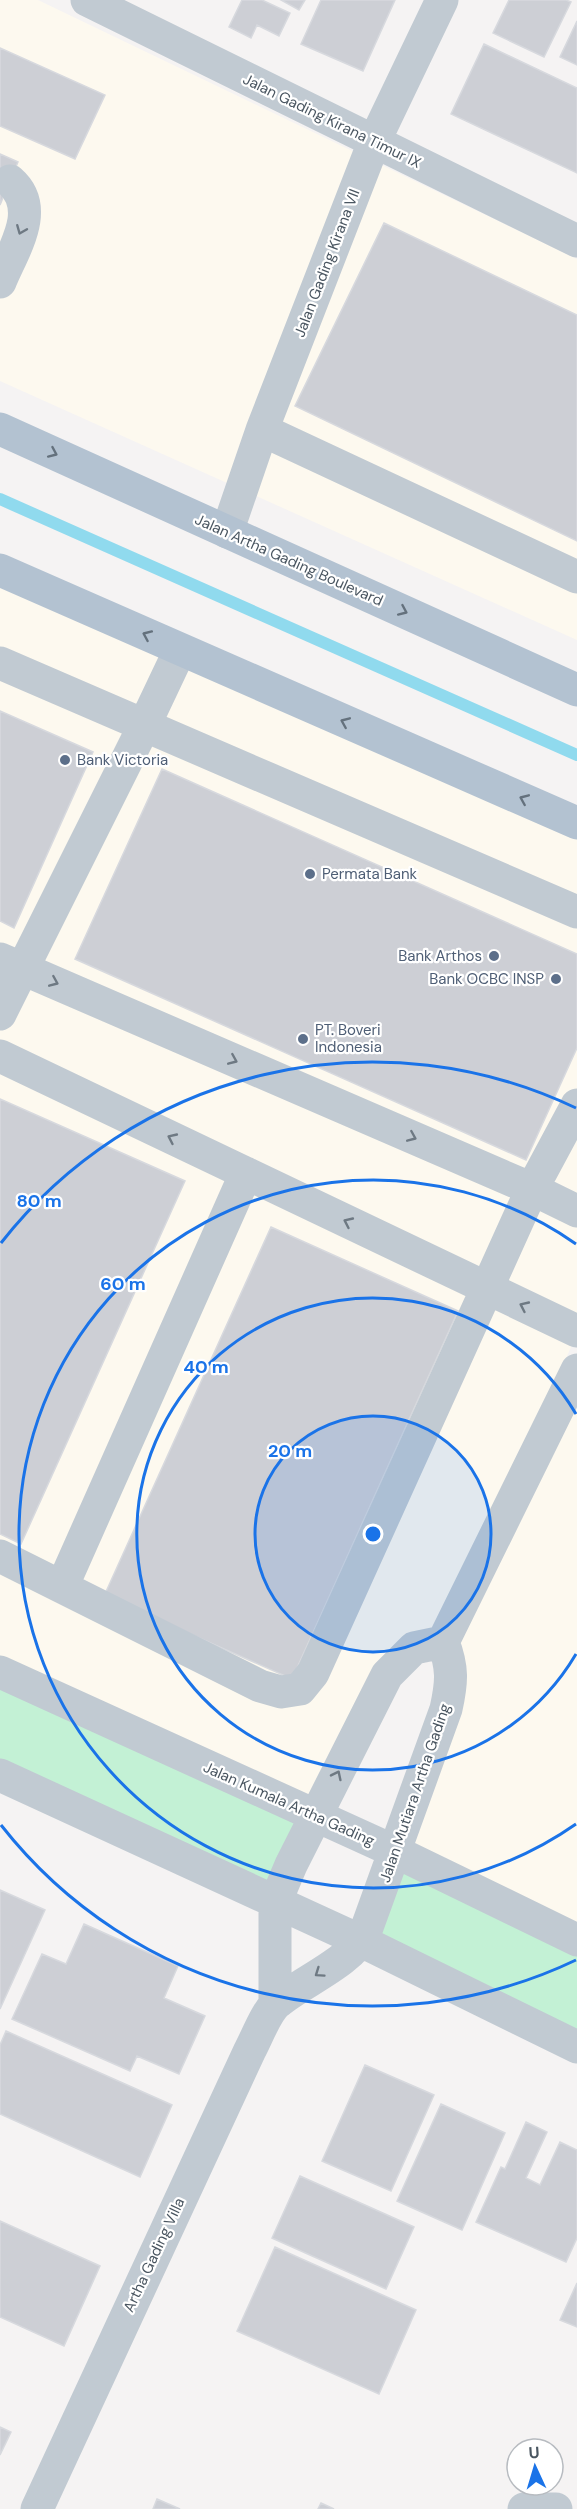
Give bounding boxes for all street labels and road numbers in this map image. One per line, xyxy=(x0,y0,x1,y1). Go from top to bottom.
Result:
street label: Jalan Gading Kirana Timur IX xyxy=(239,69,425,173)
street label: Jalan Gading Kirana VII xyxy=(290,186,364,340)
street label: Jalan Artha Gading Boulevard xyxy=(192,509,386,611)
street label: Jalan Mutiara Artha Gading xyxy=(375,1701,455,1885)
street label: Jalan Kumala Artha Gading xyxy=(200,1757,378,1851)
street label: Artha Gading Villa xyxy=(119,2195,189,2315)

